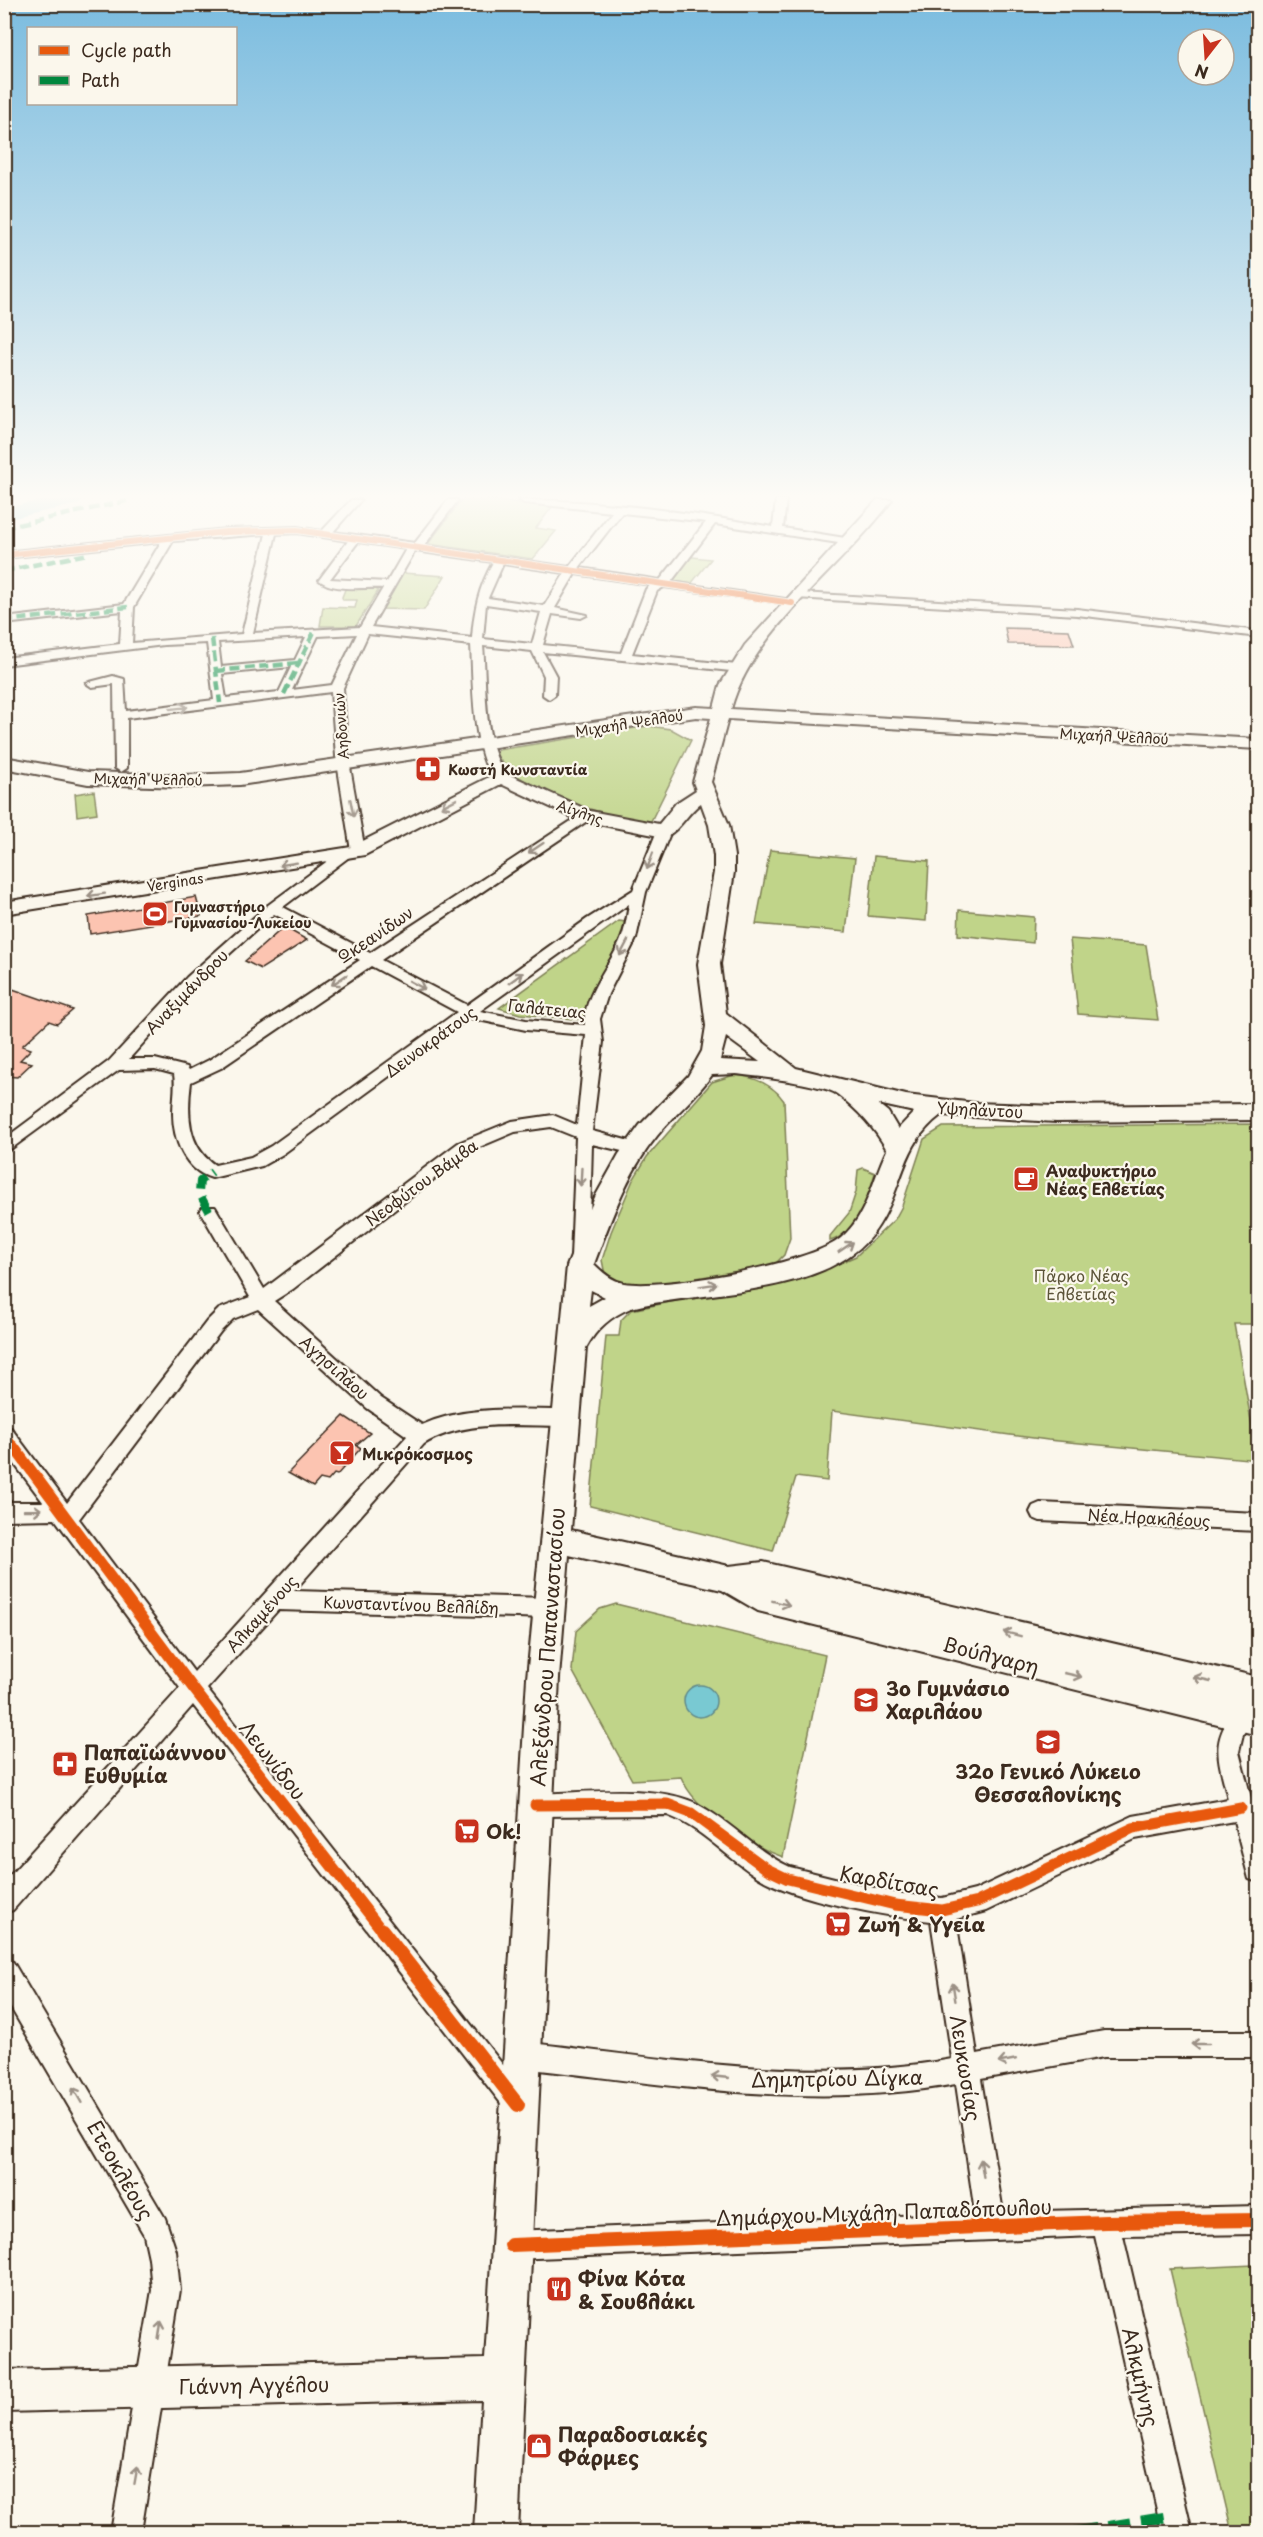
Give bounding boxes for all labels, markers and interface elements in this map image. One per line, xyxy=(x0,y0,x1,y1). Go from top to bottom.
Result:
legend xyxy=(27,27,237,105)
north arrow xyxy=(1176,27,1236,87)
text: Cycle path xyxy=(81,36,172,63)
text: N xyxy=(1192,59,1211,86)
text: Path xyxy=(81,66,120,93)
street label: Αηδονιών xyxy=(328,692,354,760)
one-way arrow xyxy=(169,702,189,713)
street label: Μιχαήλ Ψελλού xyxy=(574,704,684,742)
street label: Μιχαήλ Ψελλού xyxy=(1059,723,1169,749)
pharmacy icon: Κωστή Κωνσταντία xyxy=(413,754,443,784)
place label: Κωστή Κωνσταντία xyxy=(448,759,588,780)
street label: Μιχαήλ Ψελλού xyxy=(93,768,203,790)
street label: Αίγλης xyxy=(554,794,606,830)
one-way arrow xyxy=(346,798,357,817)
one-way arrow xyxy=(440,798,458,809)
one-way arrow xyxy=(528,843,545,855)
one-way arrow xyxy=(644,851,655,870)
one-way arrow xyxy=(279,858,298,869)
street label: Verginas xyxy=(145,867,205,897)
one-way arrow xyxy=(86,889,106,900)
place label: Γυμναστήριο Γυμνασίου-Λυκείου xyxy=(174,896,312,933)
sports icon: Γυμναστήριο Γυμνασίου-Λυκείου xyxy=(140,899,170,929)
street label: Ωκεανίδων xyxy=(332,900,418,968)
one-way arrow xyxy=(618,939,630,956)
street label: Αναξιμάνδρου xyxy=(139,943,233,1039)
one-way arrow xyxy=(508,972,524,984)
one-way arrow xyxy=(331,974,348,986)
one-way arrow xyxy=(408,979,425,991)
street label: Γαλάτειας xyxy=(507,992,587,1024)
street label: Δεινοκράτους xyxy=(379,1000,481,1082)
street label: Υψηλάντου xyxy=(936,1095,1024,1123)
street label: Νεοφύτου Βάμβα xyxy=(360,1133,483,1231)
place label: Αναψυκτήριο Νέας Ελβετίας xyxy=(1046,1158,1165,1200)
cafe icon: Αναψυκτήριο Νέας Ελβετίας xyxy=(1011,1164,1041,1194)
one-way arrow xyxy=(576,1166,587,1186)
one-way arrow xyxy=(837,1241,853,1253)
park label: Πάρκο Νέας Ελβετίας xyxy=(1033,1263,1129,1305)
one-way arrow xyxy=(697,1279,717,1290)
street label: Αγησιλάου xyxy=(295,1329,375,1405)
bar icon: Μικρόκοσμος xyxy=(327,1438,357,1468)
place label: Μικρόκοσμος xyxy=(362,1441,473,1465)
street label: Νέα Ηρακλέους xyxy=(1087,1502,1211,1532)
one-way arrow xyxy=(23,1505,43,1516)
street label: Αλεξάνδρου Παπαναστασίου xyxy=(522,1506,572,1788)
street label: Αλκαμένους xyxy=(220,1569,302,1657)
street label: Κωνσταντίνου Βελλίδη xyxy=(323,1589,499,1619)
one-way arrow xyxy=(772,1598,791,1610)
one-way arrow xyxy=(1002,1628,1021,1640)
street label: Βούλγαρη xyxy=(940,1629,1042,1681)
one-way arrow xyxy=(1063,1670,1082,1682)
place label: 3ο Γυμνάσιο Χαριλάου xyxy=(886,1673,1010,1726)
one-way arrow xyxy=(1192,1673,1212,1684)
school or university icon: 3ο Γυμνάσιο Χαριλάου xyxy=(851,1685,881,1715)
street label: Λεωνίδου xyxy=(232,1714,314,1806)
school or university icon: 32ο Γενικό Λύκειο Θεσσαλονίκης xyxy=(1033,1727,1063,1757)
place label: Παπαϊωάννου Ευθυμία xyxy=(84,1737,226,1790)
pharmacy icon: Παπαϊωάννου Ευθυμία xyxy=(50,1749,80,1779)
place label: 32ο Γενικό Λύκειο Θεσσαλονίκης xyxy=(955,1756,1141,1809)
supermarket icon: Ok! xyxy=(452,1816,482,1846)
place label: Ok! xyxy=(486,1816,521,1846)
street label: Καρδίτσας xyxy=(837,1858,941,1904)
supermarket icon: Ζωή & Υγεία xyxy=(823,1909,853,1939)
place label: Ζωή & Υγεία xyxy=(858,1909,985,1939)
one-way arrow xyxy=(949,1982,960,2002)
street label: Λευκωσίας xyxy=(943,2013,989,2123)
one-way arrow xyxy=(1191,2038,1211,2050)
one-way arrow xyxy=(997,2056,1017,2067)
street label: Δημητρίου Δίγκα xyxy=(751,2062,923,2094)
one-way arrow xyxy=(711,2072,731,2083)
one-way arrow xyxy=(71,2087,83,2104)
street label: Ετεοκλέους xyxy=(80,2115,162,2225)
one-way arrow xyxy=(976,2159,987,2179)
street label: Δημάρχου Μιχάλη Παπαδόπουλου xyxy=(715,2191,1053,2233)
place label: Φίνα Κότα & Σουβλάκι xyxy=(578,2263,695,2316)
restaurant icon: Φίνα Κότα & Σουβλάκι xyxy=(544,2274,574,2304)
one-way arrow xyxy=(155,2320,166,2340)
street label: Αλκμήνης xyxy=(1115,2324,1167,2430)
street label: Γιάννη Αγγέλου xyxy=(178,2369,330,2401)
place label: Παραδοσιακές Φάρμες xyxy=(558,2419,708,2472)
shop icon: Παραδοσιακές Φάρμες xyxy=(524,2431,554,2461)
one-way arrow xyxy=(131,2466,142,2485)

